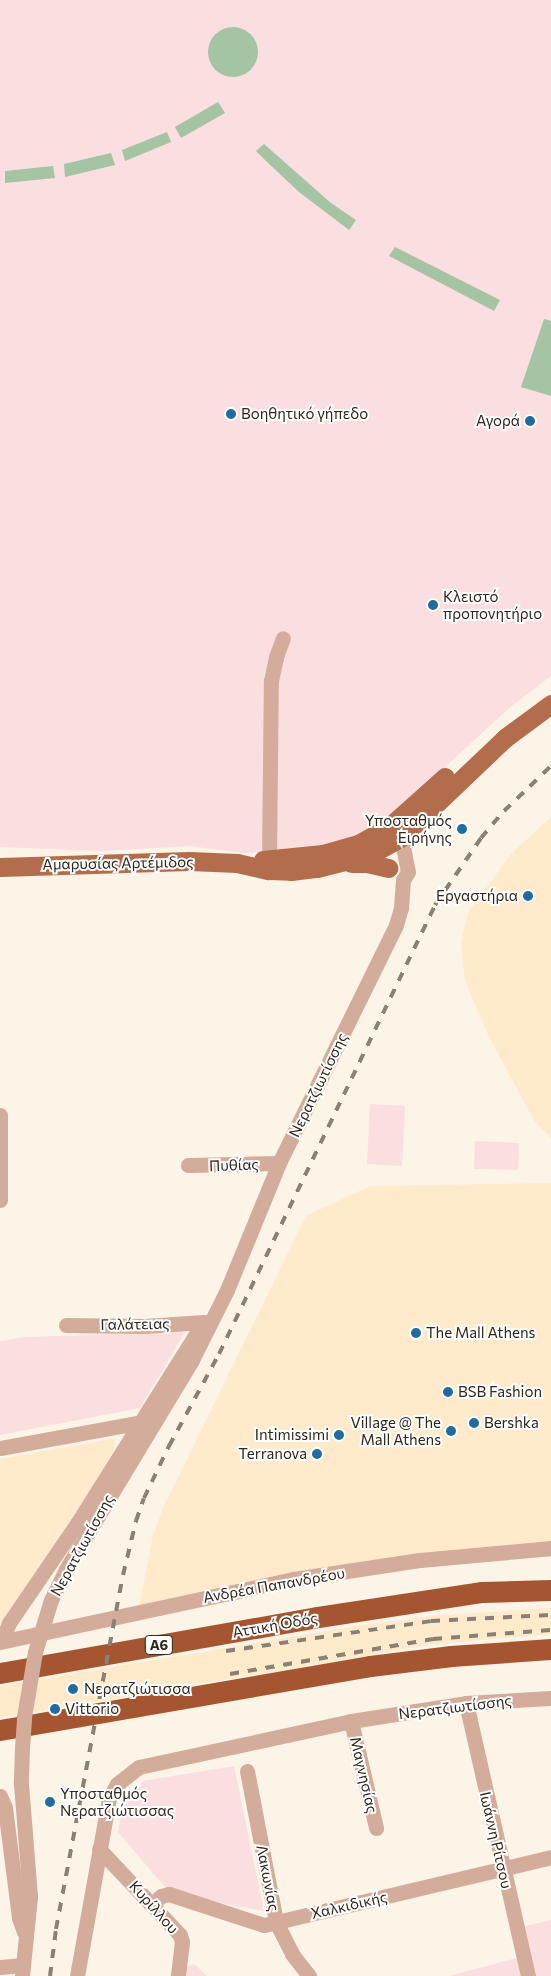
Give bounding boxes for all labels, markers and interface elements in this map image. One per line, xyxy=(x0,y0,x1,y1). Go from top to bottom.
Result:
place label: Βοηθητικό γήπεδο xyxy=(241,405,368,423)
marker: Βοηθητικό γήπεδο xyxy=(225,408,237,420)
place label: Αγορά xyxy=(476,412,520,430)
marker: Αγορά xyxy=(524,415,536,427)
place label: Κλειστό προπονητήριο xyxy=(443,587,542,622)
marker: Κλειστό προπονητήριο xyxy=(427,599,439,611)
place label: Υποσταθμός Ειρήνης xyxy=(365,811,452,846)
marker: Υποσταθμός Ειρήνης xyxy=(456,823,468,835)
street label: Αμαρυσίας Αρτέμιδος xyxy=(42,853,194,873)
place label: Εργαστήρια xyxy=(436,887,518,905)
marker: Εργαστήρια xyxy=(522,890,534,902)
street label: Νερατζιωτίσσης xyxy=(285,1030,351,1140)
street label: Πυθίας xyxy=(209,1155,259,1175)
street label: Γαλάτειας xyxy=(100,1314,170,1334)
place label: The Mall Athens xyxy=(426,1324,535,1342)
marker: The Mall Athens xyxy=(410,1327,422,1339)
place label: BSB Fashion xyxy=(458,1383,542,1401)
marker: BSB Fashion xyxy=(442,1386,454,1398)
place label: Village @ The Mall Athens xyxy=(350,1413,441,1448)
place label: Bershka xyxy=(484,1414,539,1432)
marker: Bershka xyxy=(468,1417,480,1429)
marker: Village @ The Mall Athens xyxy=(445,1425,457,1437)
place label: Intimissimi xyxy=(255,1426,329,1444)
marker: Intimissimi xyxy=(333,1429,345,1441)
place label: Terranova xyxy=(238,1445,307,1463)
marker: Terranova xyxy=(311,1448,323,1460)
street label: Νερατζιωτίσσης xyxy=(47,1491,117,1599)
street label: Ανδρέα Παπανδρέου xyxy=(202,1564,346,1606)
street label: Αττική Οδός xyxy=(231,1609,319,1641)
road number: Α6 xyxy=(144,1634,174,1656)
place label: Νερατζιώτισσα xyxy=(84,1680,191,1698)
marker: Νερατζιώτισσα xyxy=(66,1682,80,1696)
street label: Νερατζιωτίσσης xyxy=(398,1691,512,1723)
place label: Vittorio xyxy=(65,1700,119,1718)
marker: Vittorio xyxy=(49,1703,61,1715)
street label: Μαγνησίας xyxy=(346,1735,382,1815)
place label: Υποσταθμός Νερατζιώτισσας xyxy=(60,1784,174,1819)
street label: Ιωάννη Ρίτσου xyxy=(476,1790,516,1890)
marker: Υποσταθμός Νερατζιώτισσας xyxy=(44,1796,56,1808)
street label: Λακωνίας xyxy=(253,1843,283,1913)
street label: Κυρίλλου xyxy=(126,1877,182,1937)
street label: Χαλκιδικής xyxy=(309,1888,389,1922)

